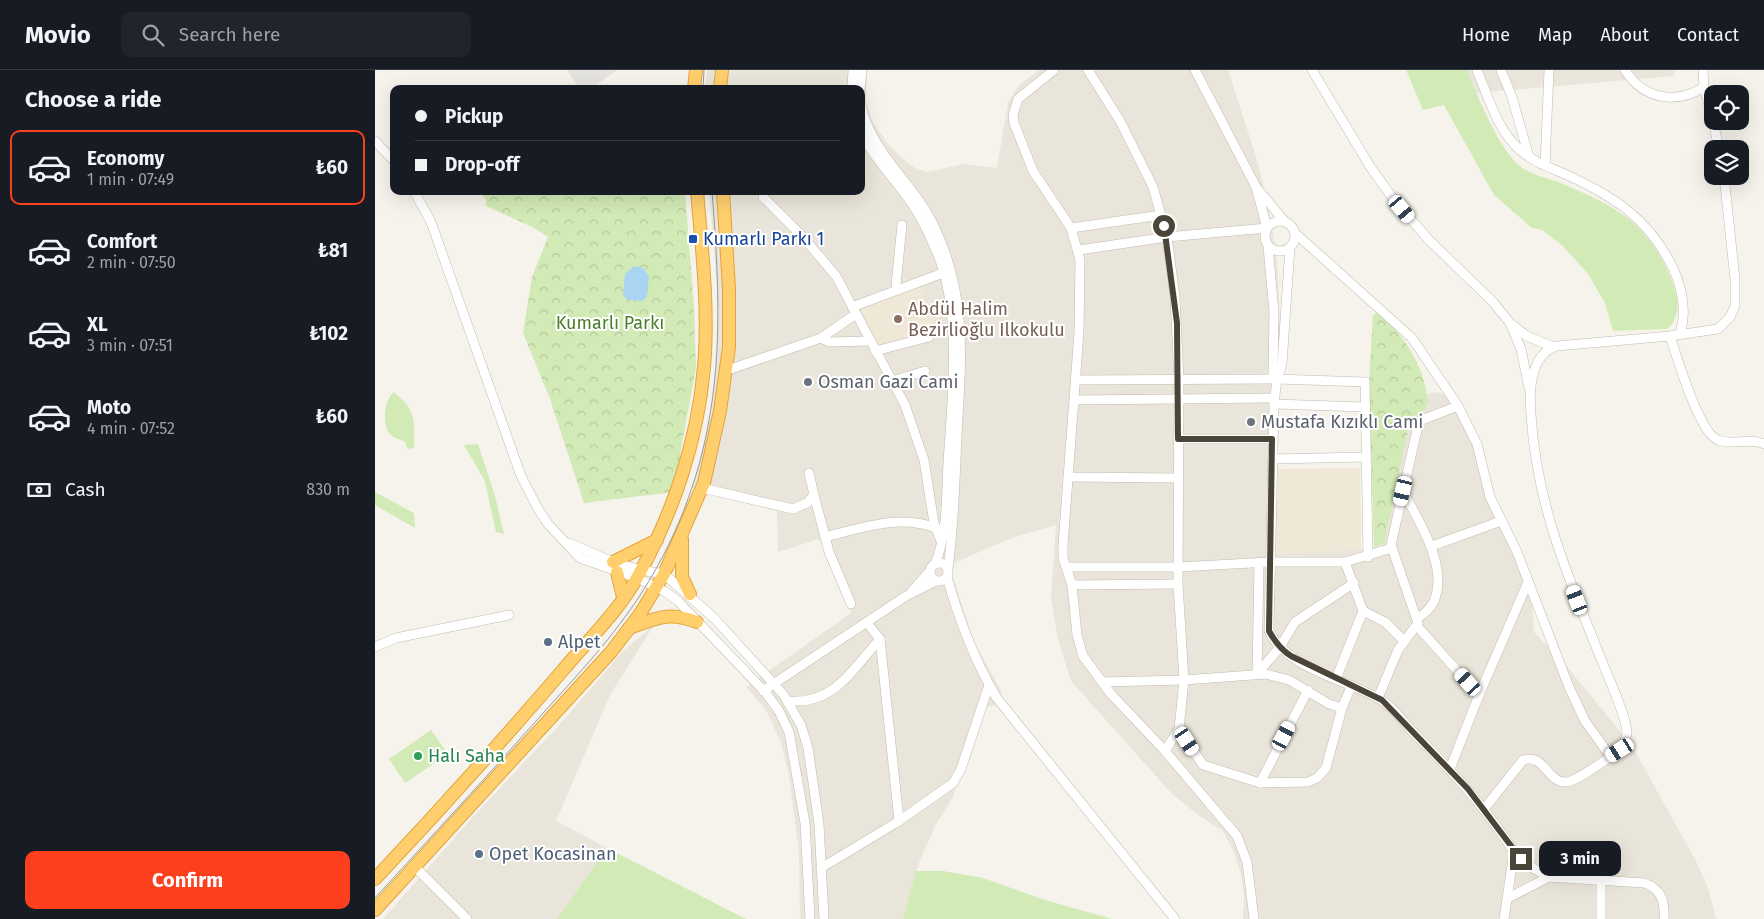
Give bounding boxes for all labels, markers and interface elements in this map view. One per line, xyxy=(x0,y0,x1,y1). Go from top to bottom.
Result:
search box xyxy=(121,12,471,57)
text: Movio xyxy=(25,21,91,49)
icon: search xyxy=(139,21,167,49)
text: Search here xyxy=(179,23,280,46)
text: Home xyxy=(1462,24,1510,46)
text: Map xyxy=(1538,24,1572,46)
text: About xyxy=(1600,24,1649,46)
text: Contact xyxy=(1677,24,1739,46)
map controls xyxy=(1704,85,1749,185)
button: locate xyxy=(1704,85,1749,130)
text: Choose a ride xyxy=(25,86,161,113)
text: Pickup xyxy=(445,105,503,128)
button: layers xyxy=(1704,140,1749,185)
icon: car xyxy=(27,145,72,190)
text: Economy xyxy=(87,147,164,170)
text: Drop-off xyxy=(445,153,519,176)
text: ₺60 xyxy=(315,156,348,179)
text: 1 min · 07:49 xyxy=(87,170,174,189)
car xyxy=(1386,193,1417,225)
route start xyxy=(1153,215,1175,237)
icon: car xyxy=(27,228,72,273)
place label: Kumarlı Parkı 1 xyxy=(703,228,824,250)
text: Comfort xyxy=(87,230,157,253)
marker: Kumarlı Parkı 1 xyxy=(687,233,699,245)
text: ₺81 xyxy=(318,239,348,262)
text: 2 min · 07:50 xyxy=(87,253,176,272)
place label: Abdül Halim Bezirlioğlu Ilkokulu xyxy=(908,298,1065,341)
icon: car xyxy=(27,311,72,356)
park label: Kumarlı Parkı xyxy=(556,312,664,334)
text: XL xyxy=(87,313,108,336)
marker: Abdül Halim Bezirlioğlu Ilkokulu xyxy=(892,313,904,325)
text: ₺102 xyxy=(309,322,348,345)
text: 3 min · 07:51 xyxy=(87,336,173,355)
place label: Osman Gazi Cami xyxy=(818,371,958,393)
marker: Osman Gazi Cami xyxy=(802,376,814,388)
icon: car xyxy=(27,394,72,439)
text: Moto xyxy=(87,396,131,419)
text: ₺60 xyxy=(315,405,348,428)
place label: Mustafa Kızıklı Cami xyxy=(1261,411,1423,433)
marker: Mustafa Kızıklı Cami xyxy=(1245,416,1257,428)
text: 4 min · 07:52 xyxy=(87,419,175,438)
car xyxy=(1392,475,1413,507)
icon: cash xyxy=(25,476,53,504)
text: Cash xyxy=(65,478,106,501)
text: 830 m xyxy=(306,480,350,499)
car xyxy=(1564,583,1589,617)
place label: Alpet xyxy=(558,631,601,653)
marker: Alpet xyxy=(542,636,554,648)
car xyxy=(1452,666,1483,698)
car xyxy=(1270,719,1297,753)
car xyxy=(1172,724,1201,758)
car xyxy=(1603,736,1636,764)
place label: Halı Saha xyxy=(428,745,505,767)
marker: Halı Saha xyxy=(412,750,424,762)
callout: 3 min xyxy=(1539,842,1621,876)
place label: Opet Kocasinan xyxy=(489,843,617,865)
marker: Opet Kocasinan xyxy=(473,848,485,860)
route end xyxy=(1510,848,1532,870)
text: 3 min xyxy=(1560,849,1600,868)
button: Confirm xyxy=(25,851,350,909)

